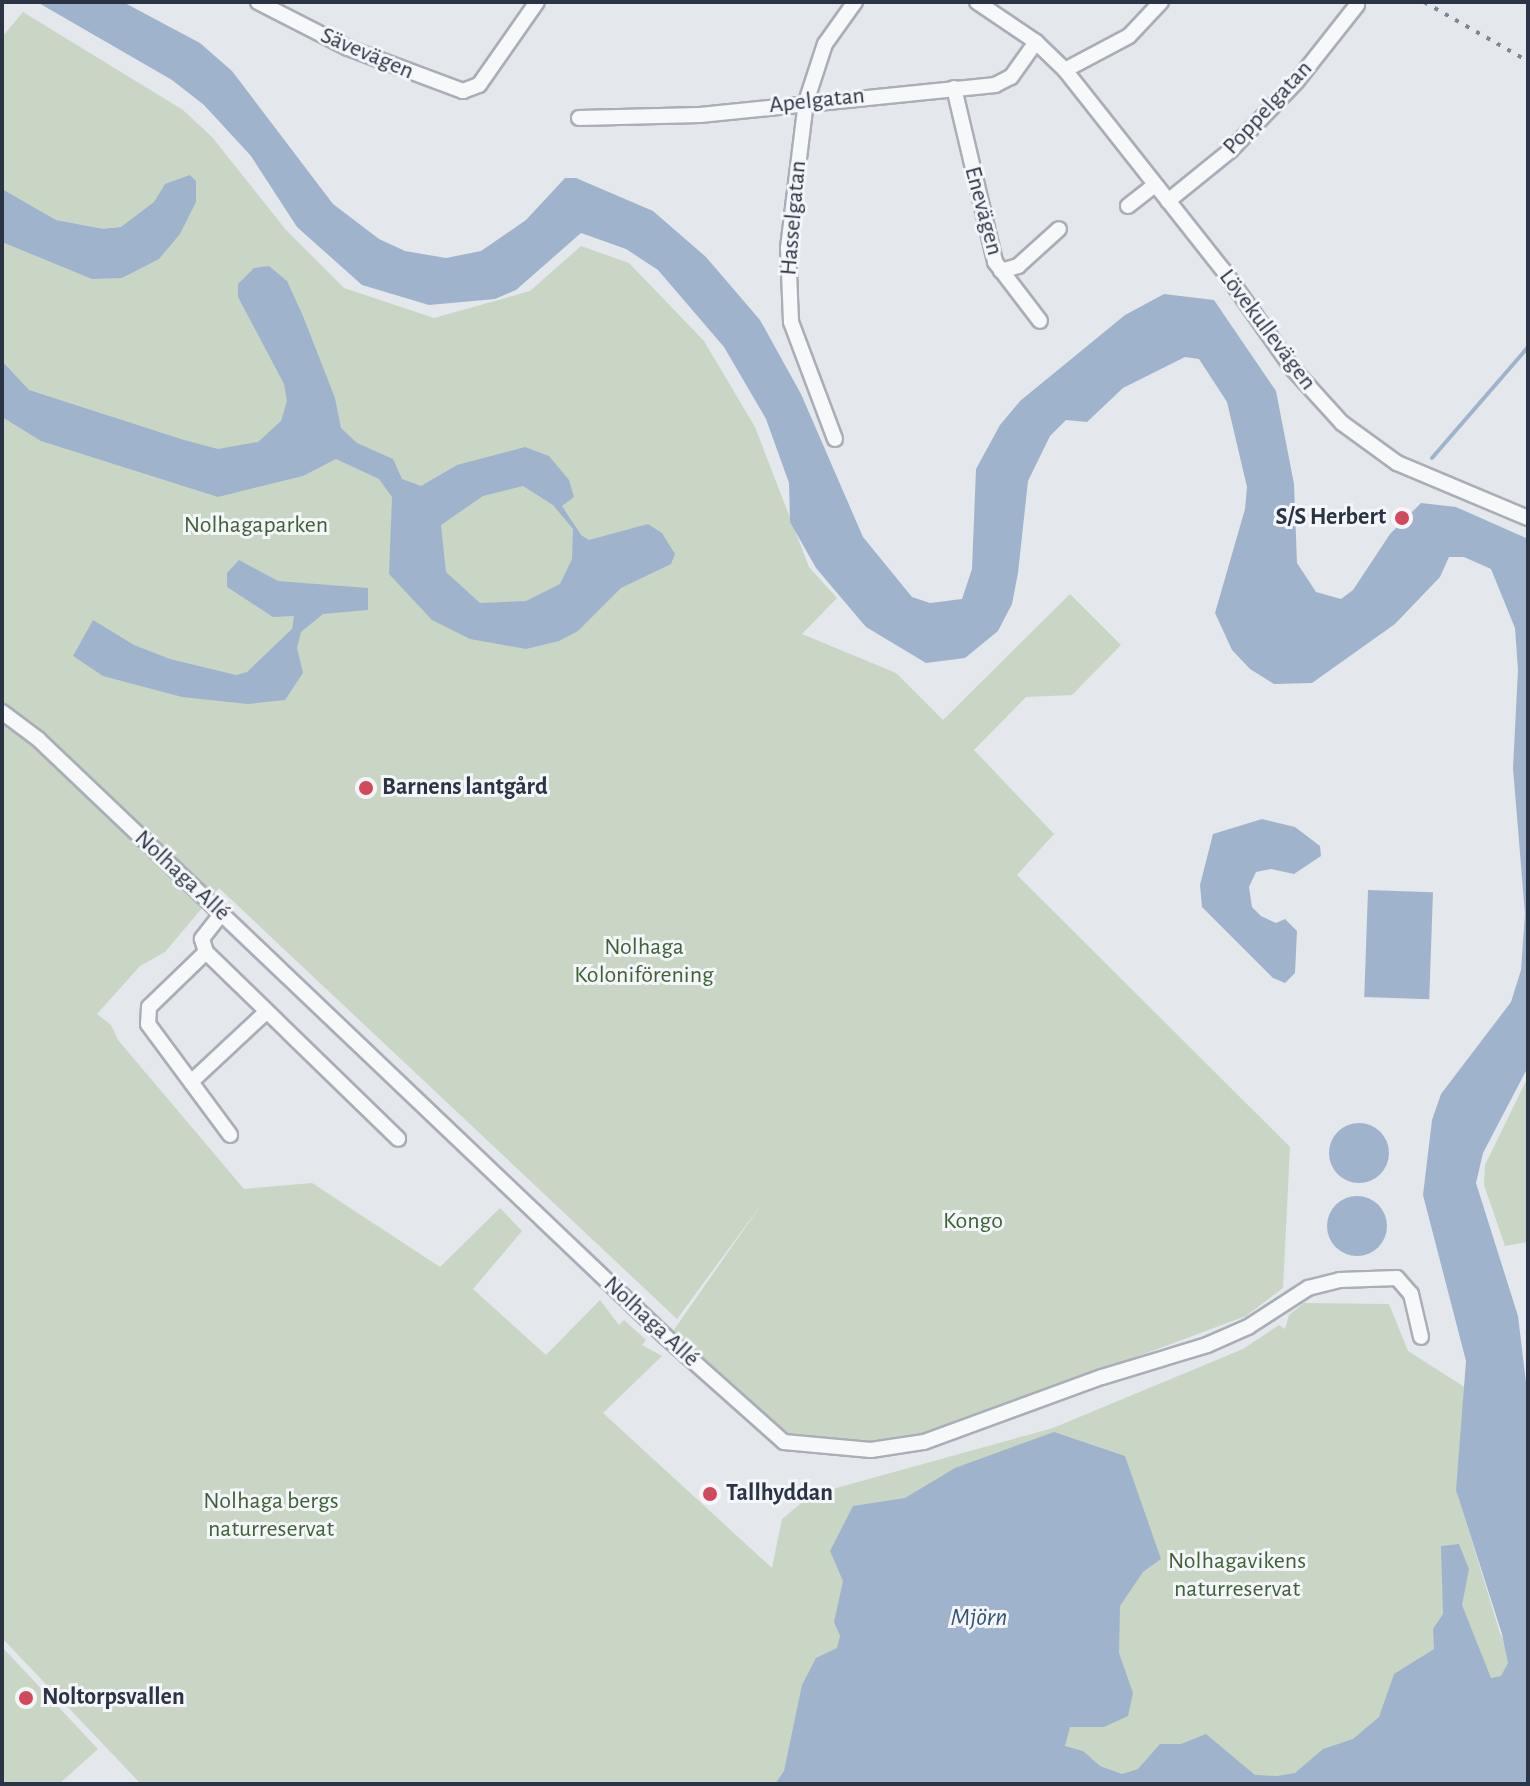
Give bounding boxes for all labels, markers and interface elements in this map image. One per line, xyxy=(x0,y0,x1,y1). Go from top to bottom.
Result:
street label: Sävevägen xyxy=(316,22,418,86)
street label: Poppelgatan xyxy=(1217,55,1319,161)
street label: Apelgatan xyxy=(768,82,866,120)
street label: Hasselgatan xyxy=(775,159,813,277)
street label: Enevägen xyxy=(957,163,1009,259)
street label: Lövekullevägen xyxy=(1212,264,1322,396)
place label: S/S Herbert xyxy=(1276,504,1386,532)
marker: S/S Herbert xyxy=(1393,509,1411,527)
park label: Nolhagaparken xyxy=(184,512,328,540)
place label: Barnens lantgård xyxy=(382,774,548,802)
marker: Barnens lantgård xyxy=(357,779,375,797)
street label: Nolhaga Allé xyxy=(128,824,236,928)
park label: Nolhaga Koloniförening xyxy=(574,934,714,990)
park label: Kongo xyxy=(943,1208,1003,1236)
street label: Nolhaga Allé xyxy=(597,1270,705,1374)
place label: Tallhyddan xyxy=(726,1480,833,1508)
marker: Tallhyddan xyxy=(701,1485,719,1503)
park label: Nolhaga bergs naturreservat xyxy=(203,1488,339,1544)
park label: Nolhagavikens naturreservat xyxy=(1168,1548,1306,1604)
water label: Mjörn xyxy=(951,1602,1007,1634)
place label: Noltorpsvallen xyxy=(42,1684,185,1712)
marker: Noltorpsvallen xyxy=(17,1689,35,1707)

